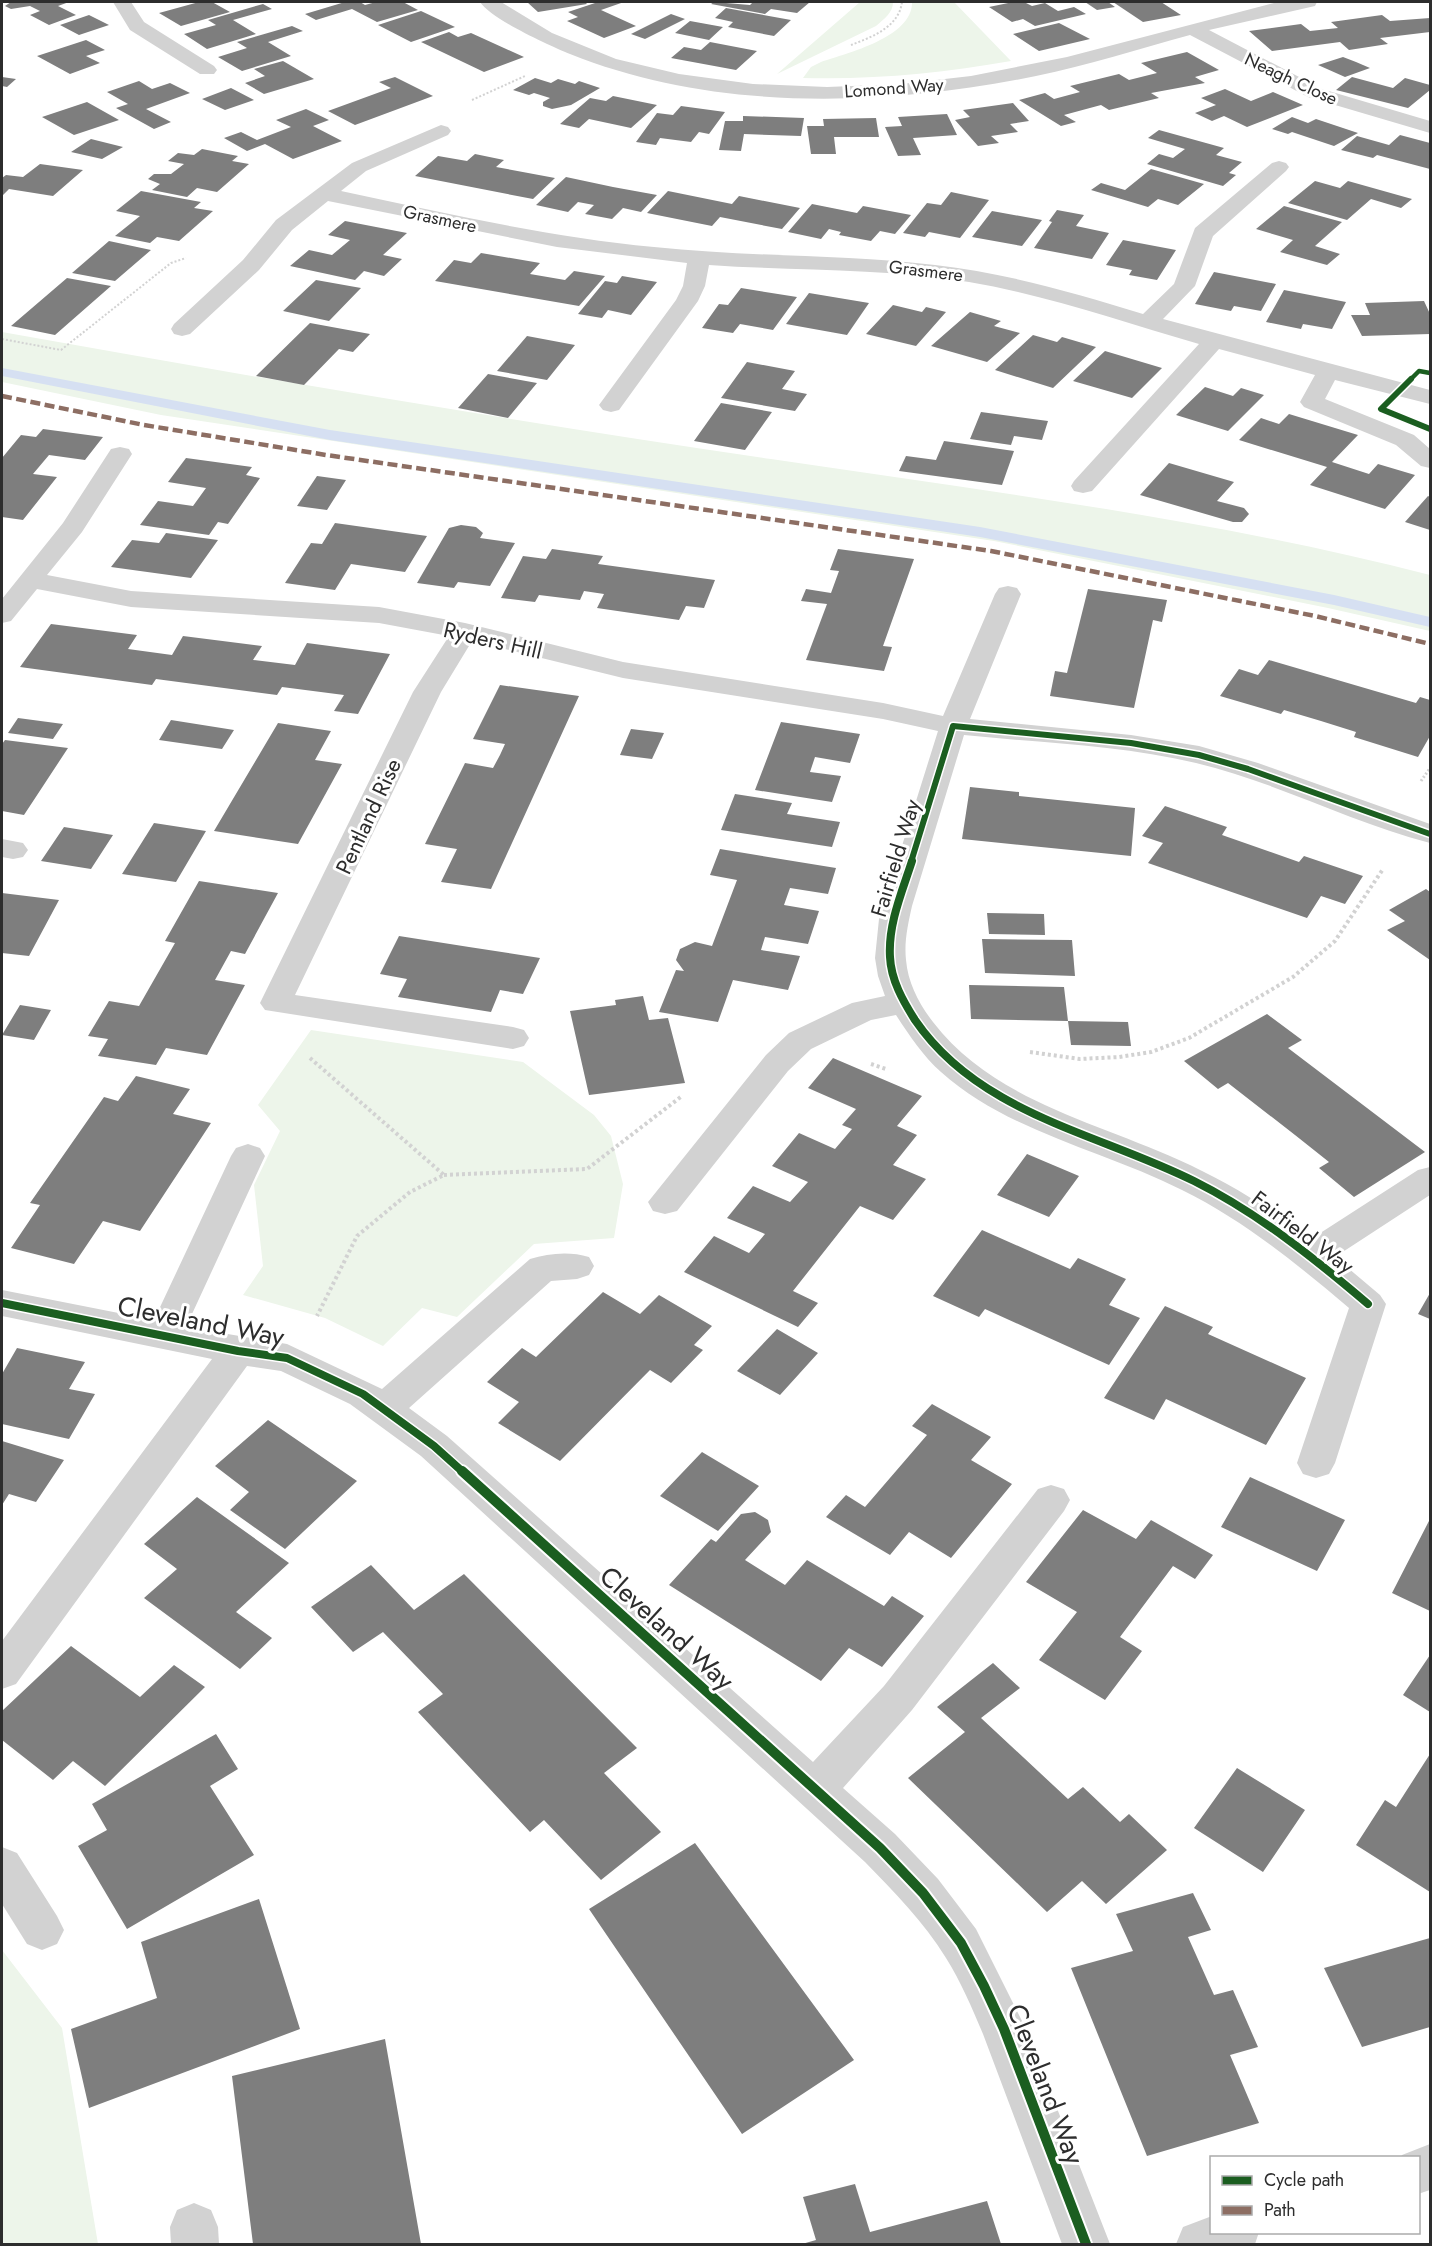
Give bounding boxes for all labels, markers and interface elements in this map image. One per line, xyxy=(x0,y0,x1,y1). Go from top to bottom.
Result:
street label: Neagh Close xyxy=(1240,46,1342,112)
street label: Lomond Way xyxy=(844,72,945,104)
street label: Grasmere xyxy=(401,199,479,239)
street label: Grasmere xyxy=(887,254,965,288)
street label: Ryders Hill xyxy=(440,613,546,667)
street label: Pentland Rise xyxy=(327,753,409,879)
street label: Fairfield Way xyxy=(862,795,928,921)
street label: Fairfield Way xyxy=(1245,1183,1361,1282)
street label: Cleveland Way xyxy=(114,1286,288,1356)
street label: Cleveland Way xyxy=(591,1557,743,1699)
street label: Cleveland Way xyxy=(997,1998,1095,2170)
legend xyxy=(1210,2156,1420,2234)
text: Cycle path xyxy=(1264,2167,1344,2193)
text: Path xyxy=(1264,2197,1296,2223)

